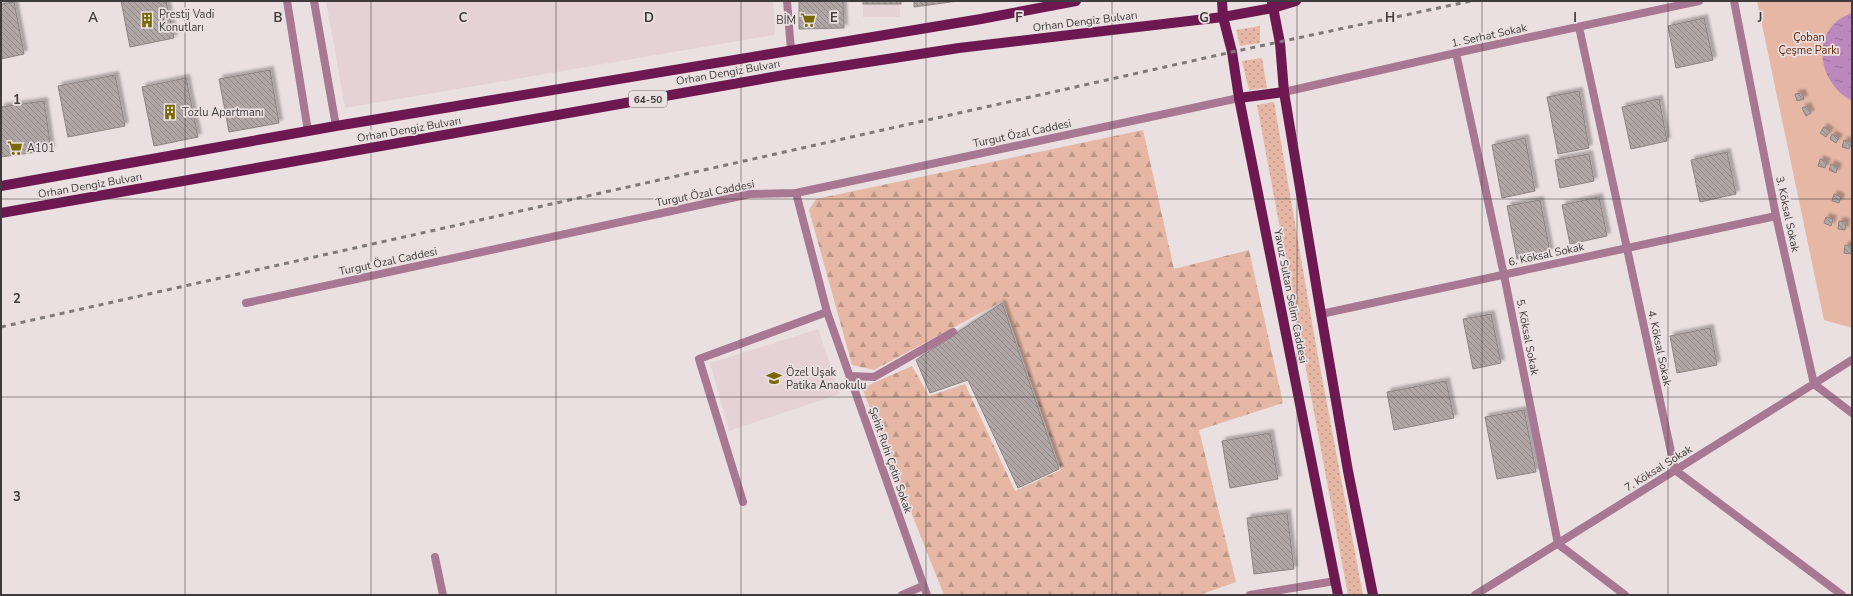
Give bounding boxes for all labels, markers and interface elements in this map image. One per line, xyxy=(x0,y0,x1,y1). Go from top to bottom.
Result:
place label: Prestij Vadi Konutları xyxy=(159,7,214,35)
street label: Orhan Dengiz Bulvarı xyxy=(1032,8,1138,35)
text: A xyxy=(88,9,98,27)
text: B xyxy=(274,9,283,27)
text: C xyxy=(459,9,468,27)
text: D xyxy=(644,9,654,27)
text: E xyxy=(830,9,838,27)
text: F xyxy=(1015,9,1023,27)
text: G xyxy=(1199,9,1209,27)
text: H xyxy=(1385,9,1395,27)
text: I xyxy=(1573,9,1577,27)
text: J xyxy=(1757,9,1762,27)
building icon: Prestij Vadi Konutları xyxy=(138,11,156,29)
supermarket icon: BİM xyxy=(799,11,817,29)
place label: BİM xyxy=(776,13,796,28)
street label: 1. Serhat Sokak xyxy=(1450,20,1529,51)
park label: Çoban Çeşme Parkı xyxy=(1779,30,1839,58)
street label: Orhan Dengiz Bulvarı xyxy=(675,56,781,89)
text: 1 xyxy=(13,91,21,109)
road number: 64-50 xyxy=(629,91,667,107)
building icon: Tozlu Apartmanı xyxy=(161,103,179,121)
place label: Tozlu Apartmanı xyxy=(182,105,264,120)
street label: Orhan Dengiz Bulvarı xyxy=(356,113,462,146)
street label: Turgut Özal Caddesi xyxy=(972,116,1073,151)
supermarket icon: A101 xyxy=(6,139,24,157)
place label: A101 xyxy=(27,141,55,156)
street label: Orhan Dengiz Bulvarı xyxy=(37,169,143,202)
street label: 3. Köksal Sokak xyxy=(1772,175,1803,254)
street label: Turgut Özal Caddesi xyxy=(655,177,756,210)
street label: Yavuz Sultan Selim Caddesi xyxy=(1270,227,1311,364)
street label: 6. Köksal Sokak xyxy=(1507,239,1586,270)
street label: Turgut Özal Caddesi xyxy=(338,244,439,279)
text: 2 xyxy=(13,290,21,308)
street label: 5. Köksal Sokak xyxy=(1513,298,1542,377)
street label: 4. Köksal Sokak xyxy=(1644,309,1675,388)
place label: Özel Uşak Patika Anaokulu xyxy=(786,365,866,393)
school or university icon: Özel Uşak Patika Anaokulu xyxy=(765,369,783,387)
street label: Şehit Ruhi Çetin Sokak xyxy=(865,405,916,516)
street label: 7. Köksal Sokak xyxy=(1622,441,1695,495)
text: 3 xyxy=(13,488,21,506)

